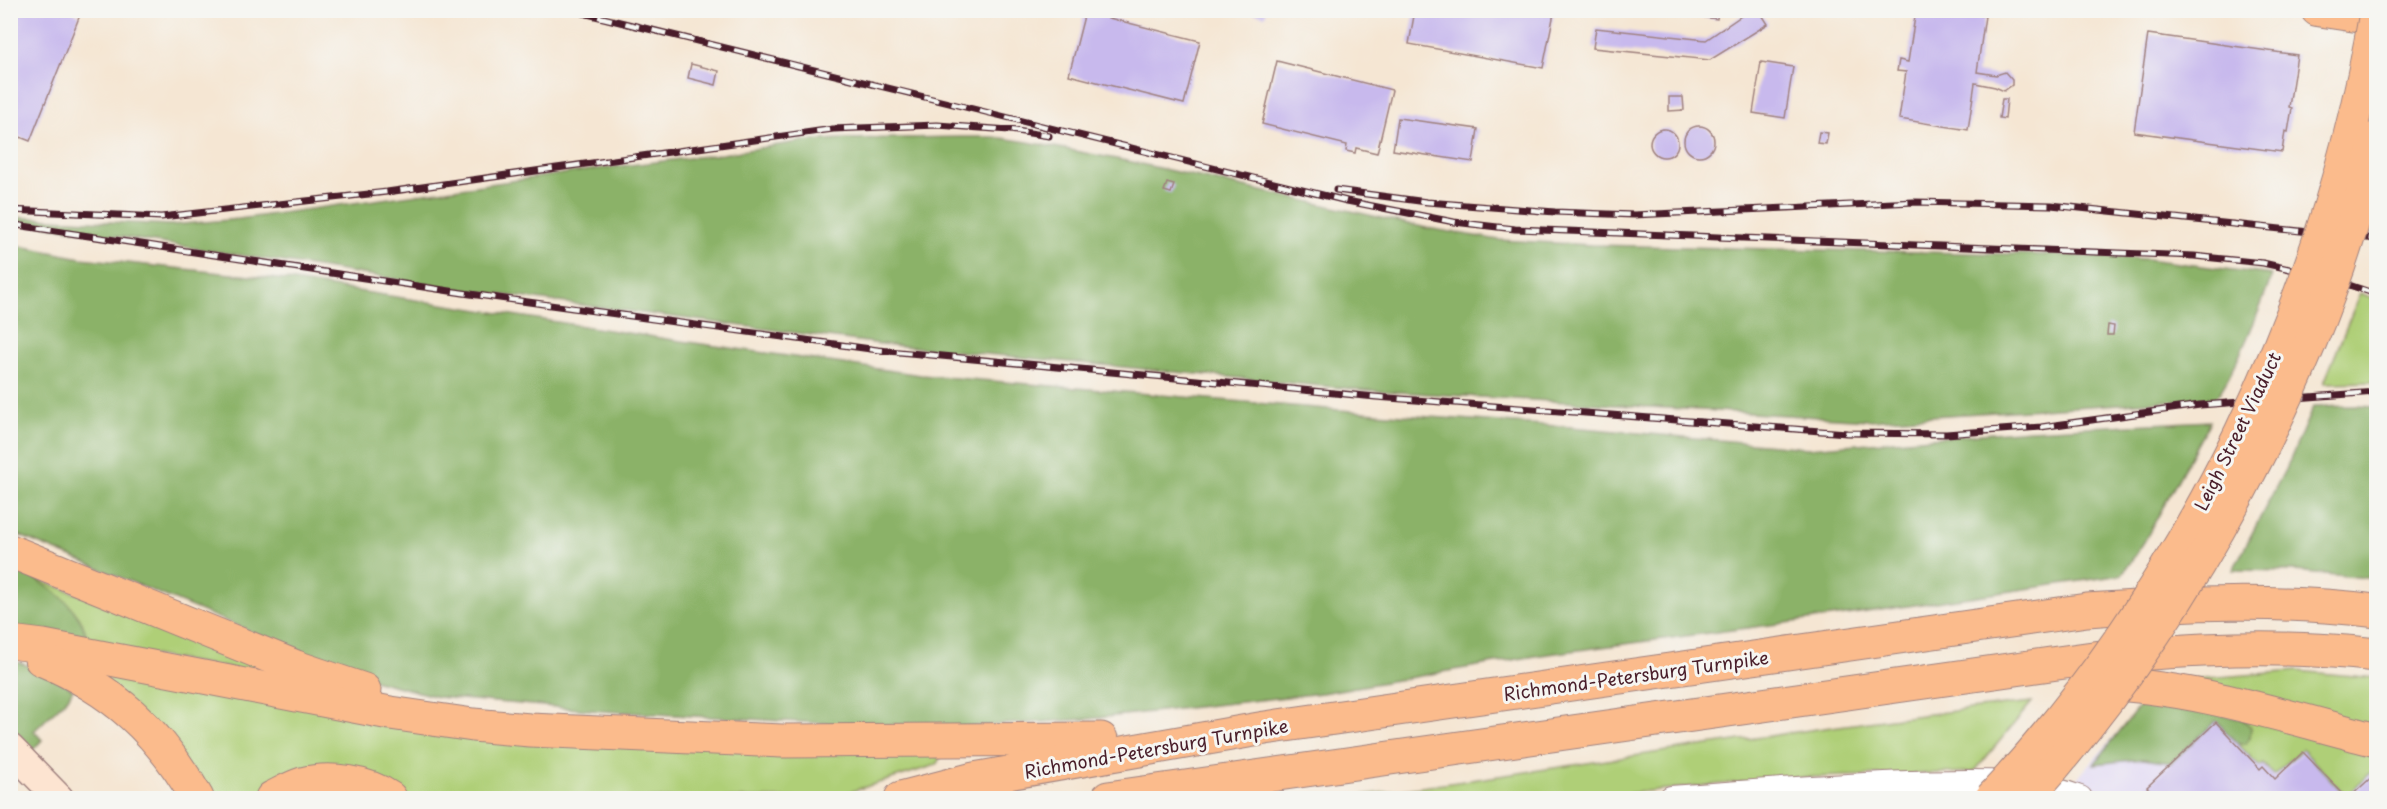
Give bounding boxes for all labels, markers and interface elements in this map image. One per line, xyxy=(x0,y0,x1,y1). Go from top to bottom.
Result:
street label: Leigh Street Viaduct xyxy=(2187,347,2287,515)
street label: Richmond-Petersburg Turnpike xyxy=(1502,643,1770,707)
street label: Richmond-Petersburg Turnpike xyxy=(1022,711,1290,785)

